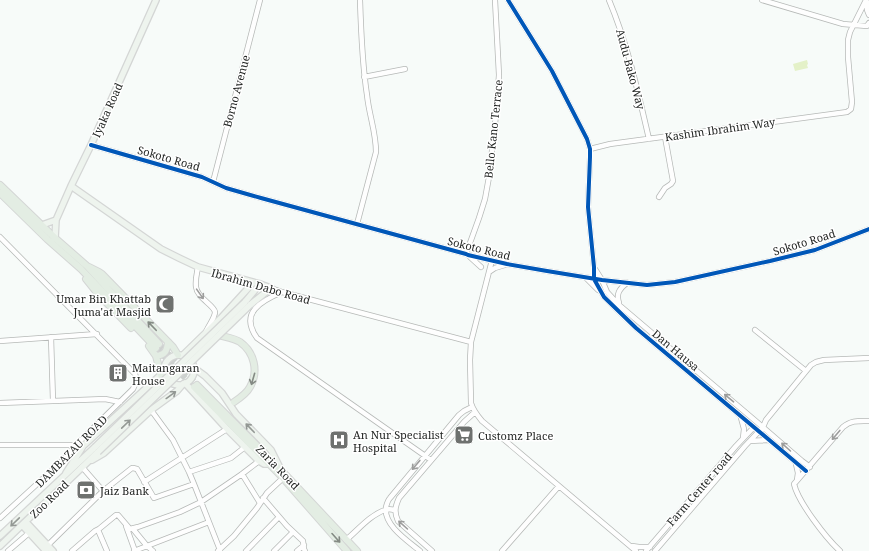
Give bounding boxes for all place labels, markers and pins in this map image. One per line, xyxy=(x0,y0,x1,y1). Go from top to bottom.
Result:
place label: Umar Bin Khattab Juma'at Masjid xyxy=(56,291,151,319)
mosque icon: Umar Bin Khattab Juma'at Masjid xyxy=(154,293,176,315)
place label: Maitangaran House xyxy=(132,360,200,388)
building icon: Maitangaran House xyxy=(107,362,129,384)
supermarket icon: Customz Place xyxy=(453,424,475,446)
place label: An Nur Specialist Hospital xyxy=(353,427,444,455)
place label: Customz Place xyxy=(478,428,553,443)
hospital icon: An Nur Specialist Hospital xyxy=(328,429,350,451)
bank icon: Jaiz Bank xyxy=(75,479,97,501)
place label: Jaiz Bank xyxy=(99,483,150,498)

